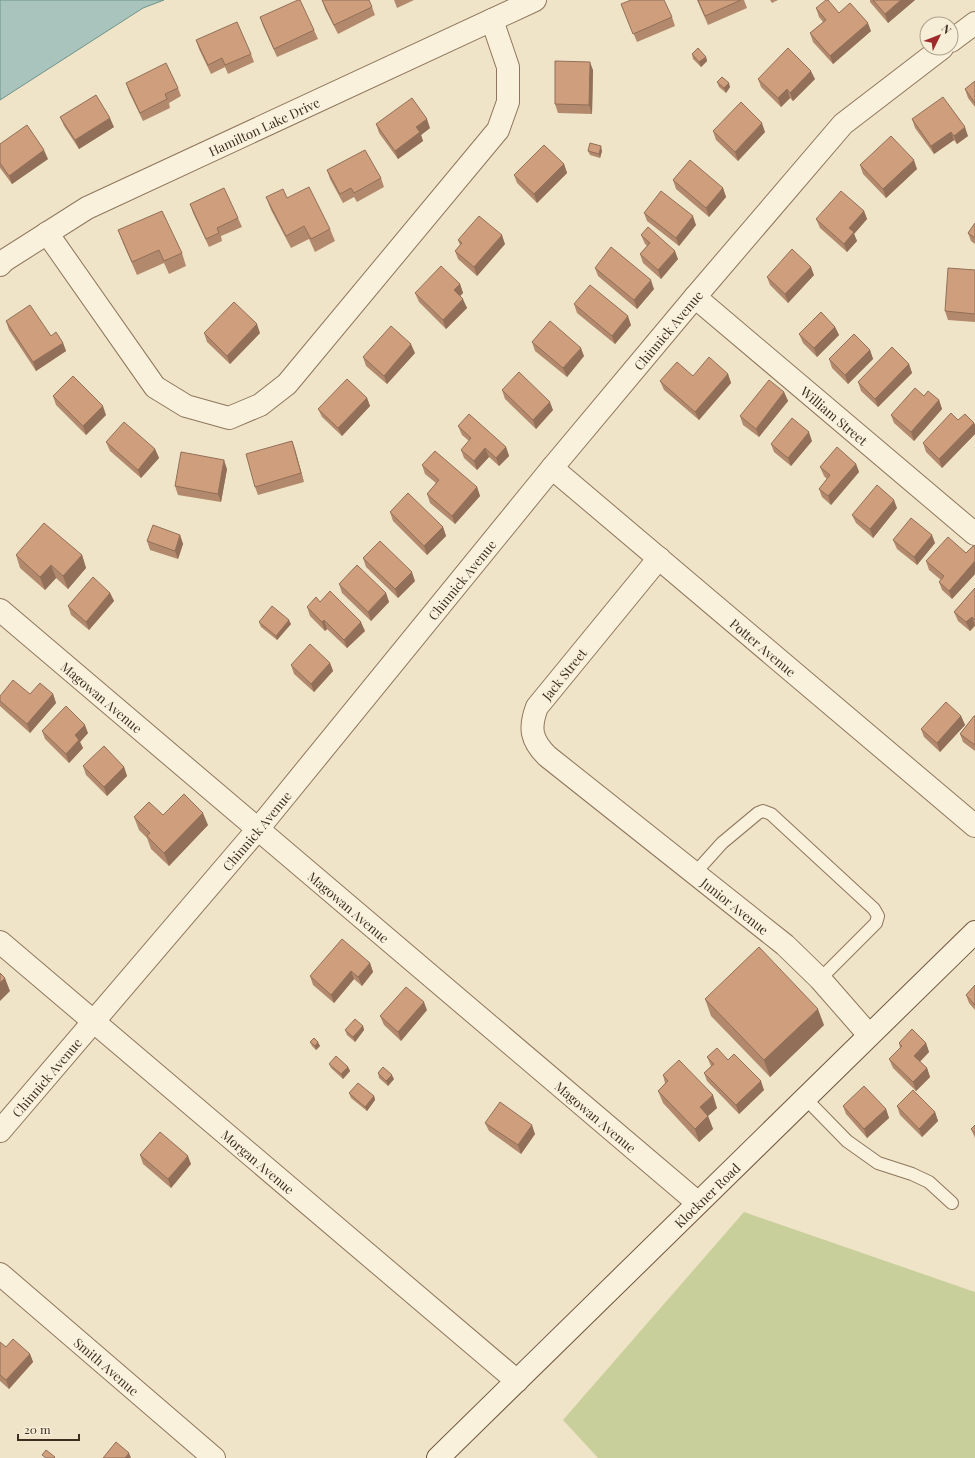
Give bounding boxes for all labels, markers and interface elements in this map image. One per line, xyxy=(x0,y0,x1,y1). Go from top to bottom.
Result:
north arrow xyxy=(919,16,959,56)
text: N xyxy=(938,21,955,37)
street label: Hamilton Lake Drive xyxy=(205,93,322,159)
street label: Chinnick Avenue xyxy=(629,286,706,373)
street label: William Street xyxy=(797,381,872,449)
street label: Chinnick Avenue xyxy=(423,535,499,623)
street label: Potter Avenue xyxy=(727,614,800,680)
street label: Jack Street xyxy=(537,644,590,704)
street label: Magowan Avenue xyxy=(58,657,147,736)
street label: Chinnick Avenue xyxy=(218,787,295,874)
street label: Magowan Avenue xyxy=(305,867,394,946)
street label: Junior Avenue xyxy=(697,873,773,938)
street label: Chinnick Avenue xyxy=(8,1034,85,1120)
street label: Magowan Avenue xyxy=(552,1077,640,1156)
street label: Morgan Avenue xyxy=(218,1126,299,1198)
street label: Klockner Road xyxy=(670,1159,743,1231)
street label: Smith Avenue xyxy=(71,1333,143,1399)
scale bar xyxy=(18,1416,79,1442)
text: 20 m xyxy=(24,1421,51,1437)

